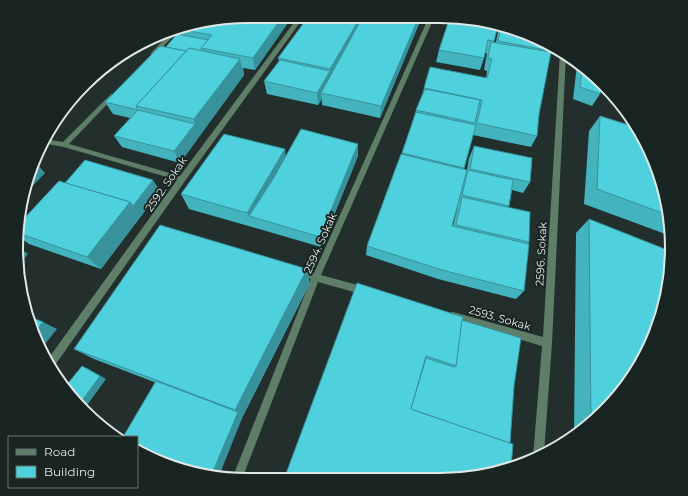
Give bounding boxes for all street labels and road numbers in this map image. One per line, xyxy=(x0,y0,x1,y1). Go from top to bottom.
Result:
street label: 2592. Sokak xyxy=(142,153,190,214)
street label: 2594. Sokak xyxy=(300,210,340,276)
street label: 2596. Sokak xyxy=(532,221,550,287)
street label: 2593. Sokak xyxy=(467,302,533,334)

